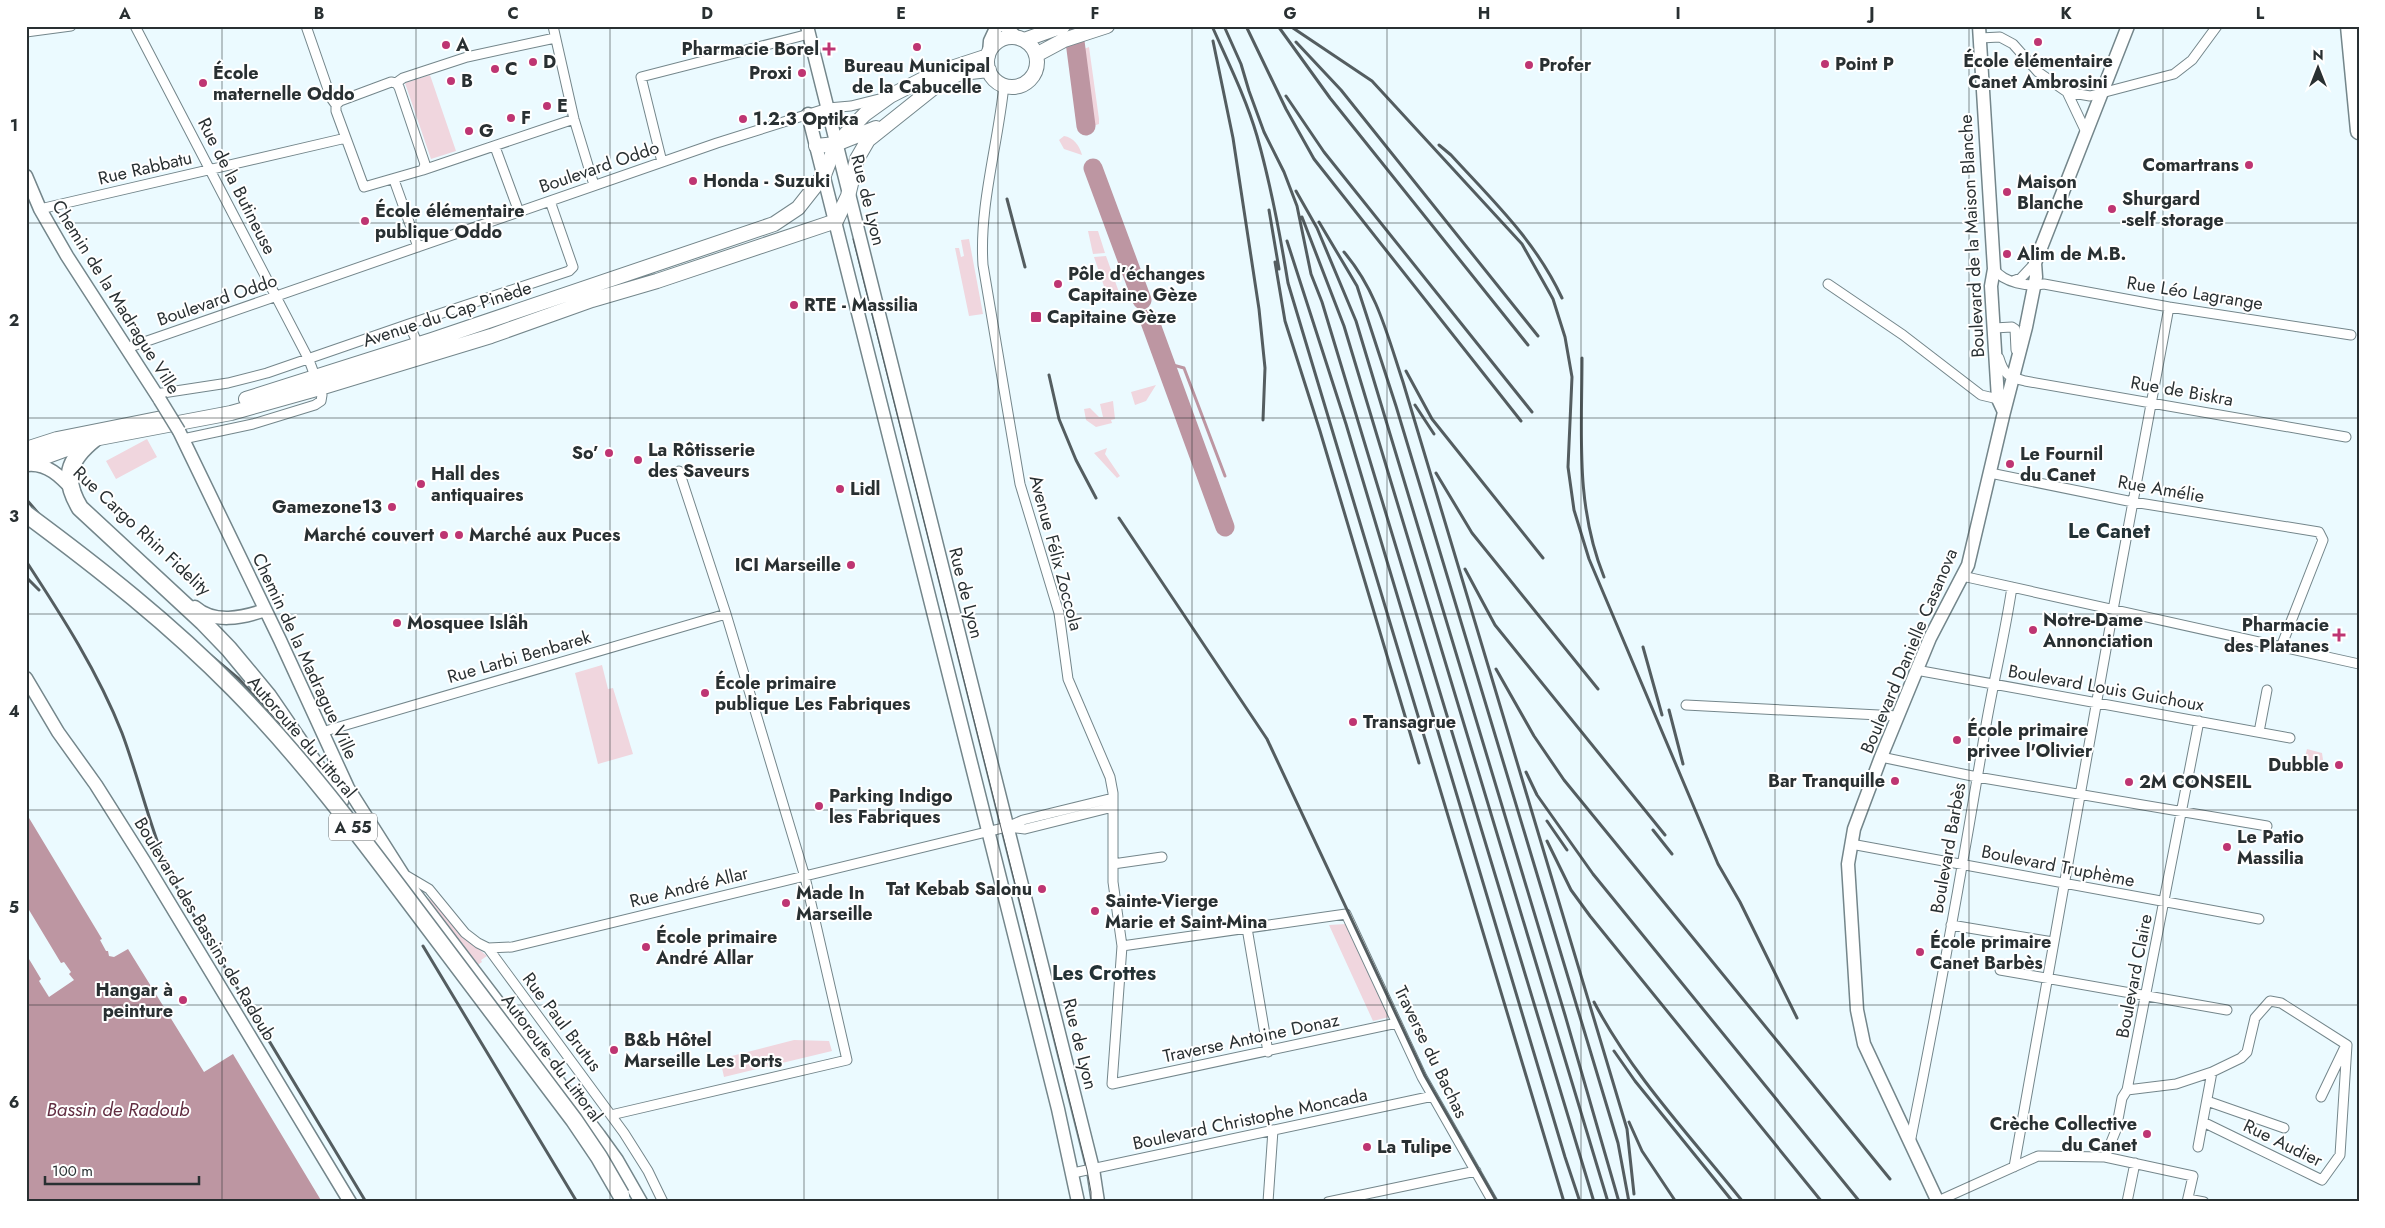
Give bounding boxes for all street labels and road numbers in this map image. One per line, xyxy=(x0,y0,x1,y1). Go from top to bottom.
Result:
street label: Rue de la Butineuse xyxy=(191,113,283,259)
street label: Boulevard de la Maison Blanche xyxy=(1953,114,1991,358)
street label: Boulevard Oddo xyxy=(535,134,663,200)
street label: Rue Rabbatu xyxy=(95,145,195,191)
street label: Rue de Lyon xyxy=(844,152,892,248)
street label: Chemin de la Madrague Ville xyxy=(45,195,187,399)
street label: Boulevard Oddo xyxy=(153,267,281,333)
street label: Rue Léo Lagrange xyxy=(2125,269,2265,317)
street label: Avenue du Cap Pinède xyxy=(359,274,535,354)
street label: Rue de Biskra xyxy=(2129,369,2235,413)
street label: Rue Cargo Rhin Fidelity xyxy=(67,460,217,602)
street label: Rue Amélie xyxy=(2116,469,2206,509)
street label: Avenue Félix Zoccola xyxy=(1023,472,1089,634)
street label: Boulevard Danielle Casanova xyxy=(1854,544,1964,758)
street label: Rue de Lyon xyxy=(942,545,990,641)
street label: Chemin de la Madrague Ville xyxy=(246,549,364,763)
street label: Rue Larbi Benbarek xyxy=(444,624,594,690)
street label: Boulevard Louis Guichoux xyxy=(2006,658,2206,718)
street label: Autoroute du Littoral xyxy=(241,670,363,804)
street label: Boulevard Barbès xyxy=(1924,780,1972,916)
street label: Boulevard des Bassins de Radoub xyxy=(128,812,282,1046)
road number: A 55 xyxy=(329,814,377,840)
street label: Boulevard Truphème xyxy=(1979,838,2137,894)
street label: Rue André Allar xyxy=(627,860,752,914)
street label: Boulevard Claire xyxy=(2109,912,2159,1040)
street label: Rue Paul Brutus xyxy=(516,967,608,1077)
street label: Traverse du Bachas xyxy=(1388,981,1474,1123)
street label: Autoroute du Littoral xyxy=(495,988,609,1128)
street label: Rue de Lyon xyxy=(1056,996,1104,1092)
street label: Traverse Antoine Donaz xyxy=(1161,1006,1342,1069)
street label: Boulevard Christophe Moncada xyxy=(1130,1081,1370,1157)
street label: Rue Audier xyxy=(2239,1113,2328,1174)

